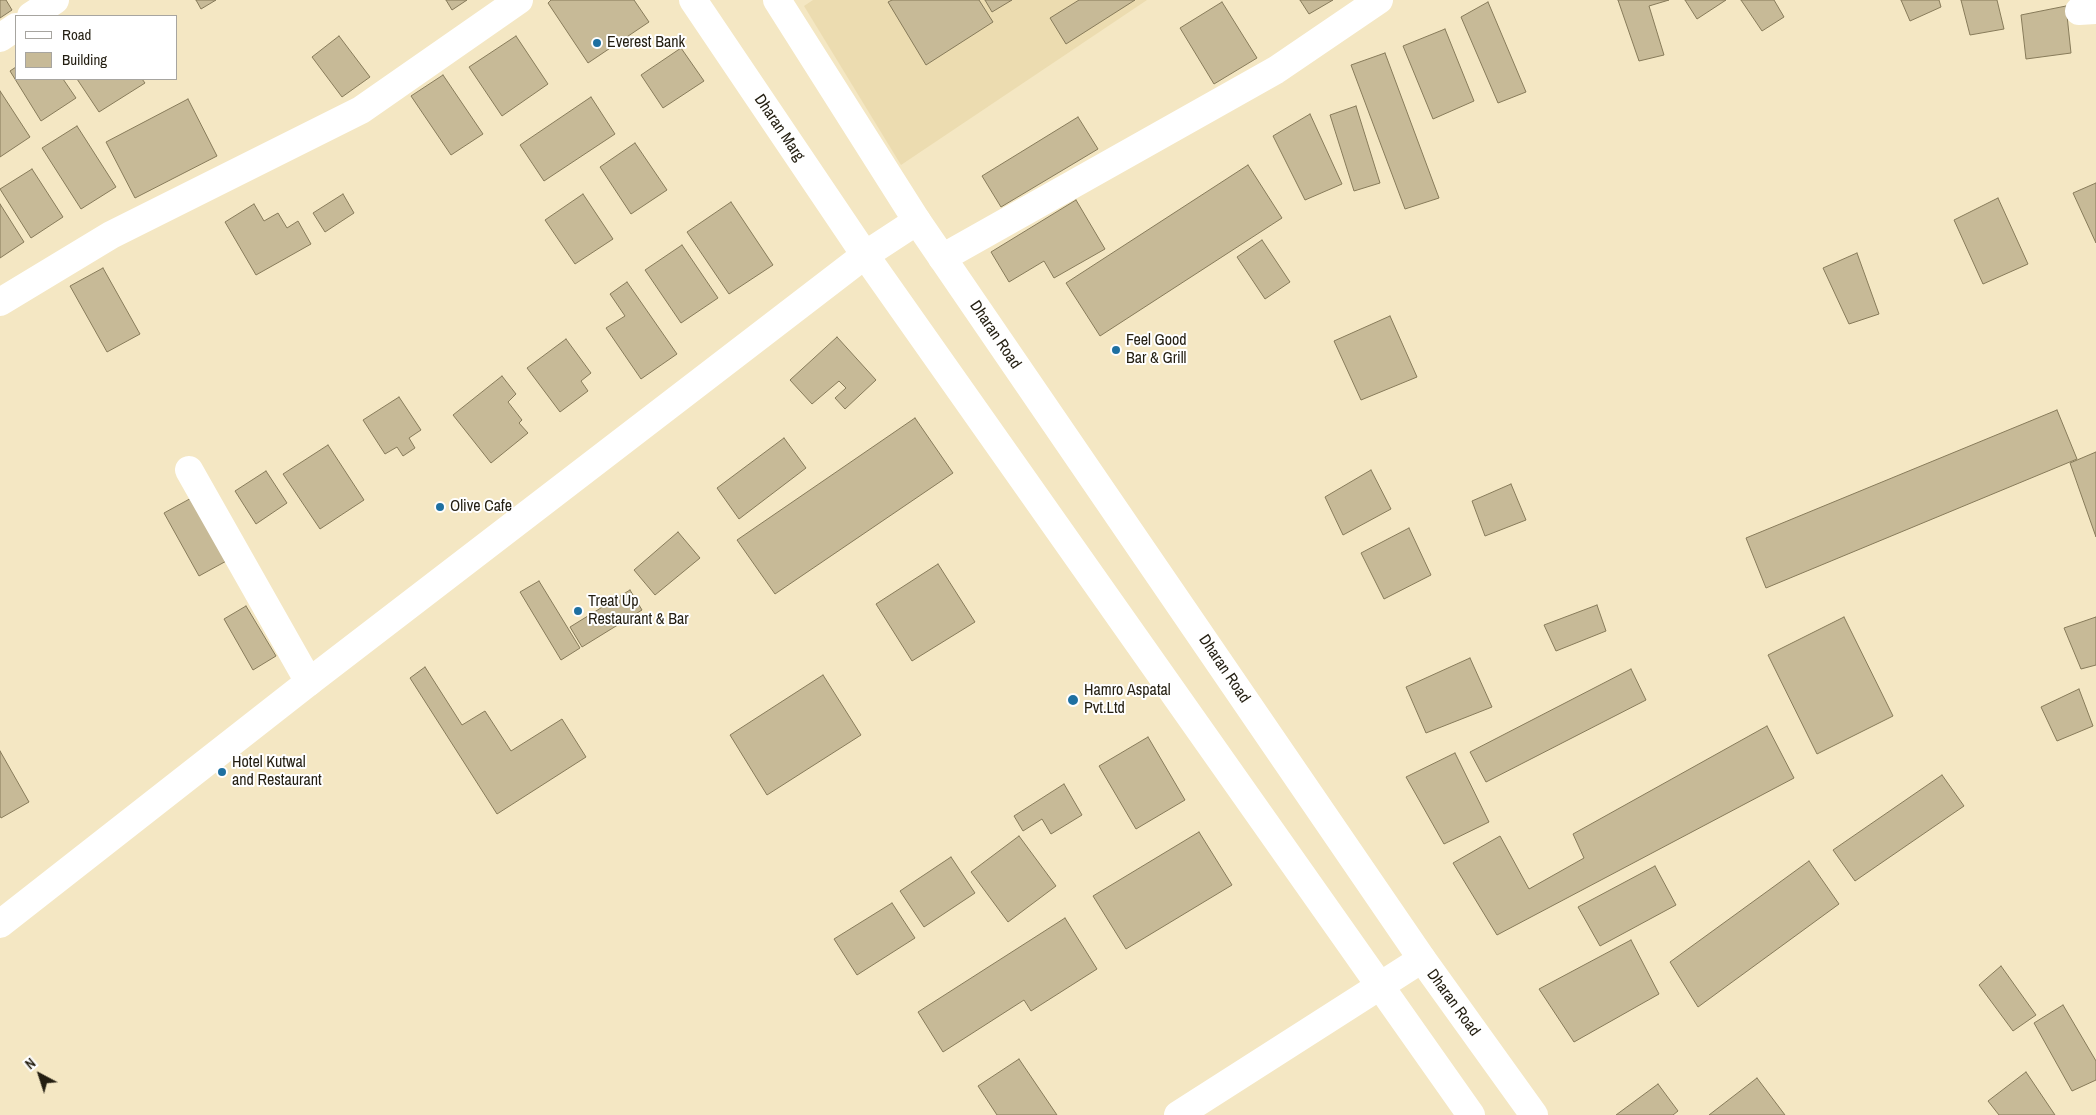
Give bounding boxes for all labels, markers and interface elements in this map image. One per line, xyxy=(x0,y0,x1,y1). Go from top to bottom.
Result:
legend xyxy=(15,15,178,80)
text: Road xyxy=(62,24,91,45)
place label: Everest Bank xyxy=(607,33,685,53)
marker: Everest Bank xyxy=(591,37,603,49)
text: Building xyxy=(62,49,107,70)
street label: Dharan Marg xyxy=(750,91,808,165)
street label: Dharan Road xyxy=(965,297,1025,373)
place label: Feel Good Bar & Grill xyxy=(1126,331,1187,369)
marker: Feel Good Bar & Grill xyxy=(1110,344,1122,356)
place label: Olive Cafe xyxy=(450,497,512,517)
marker: Olive Cafe xyxy=(434,501,446,513)
place label: Treat Up Restaurant & Bar xyxy=(588,592,689,630)
marker: Treat Up Restaurant & Bar xyxy=(572,605,584,617)
street label: Dharan Road xyxy=(1194,631,1254,707)
place label: Hamro Aspatal Pvt.Ltd xyxy=(1084,681,1171,719)
marker: Hamro Aspatal Pvt.Ltd xyxy=(1066,693,1080,707)
place label: Hotel Kutwal and Restaurant xyxy=(232,753,322,791)
marker: Hotel Kutwal and Restaurant xyxy=(216,766,228,778)
street label: Dharan Road xyxy=(1422,966,1484,1040)
north arrow xyxy=(15,1050,65,1100)
text: N xyxy=(21,1054,39,1073)

